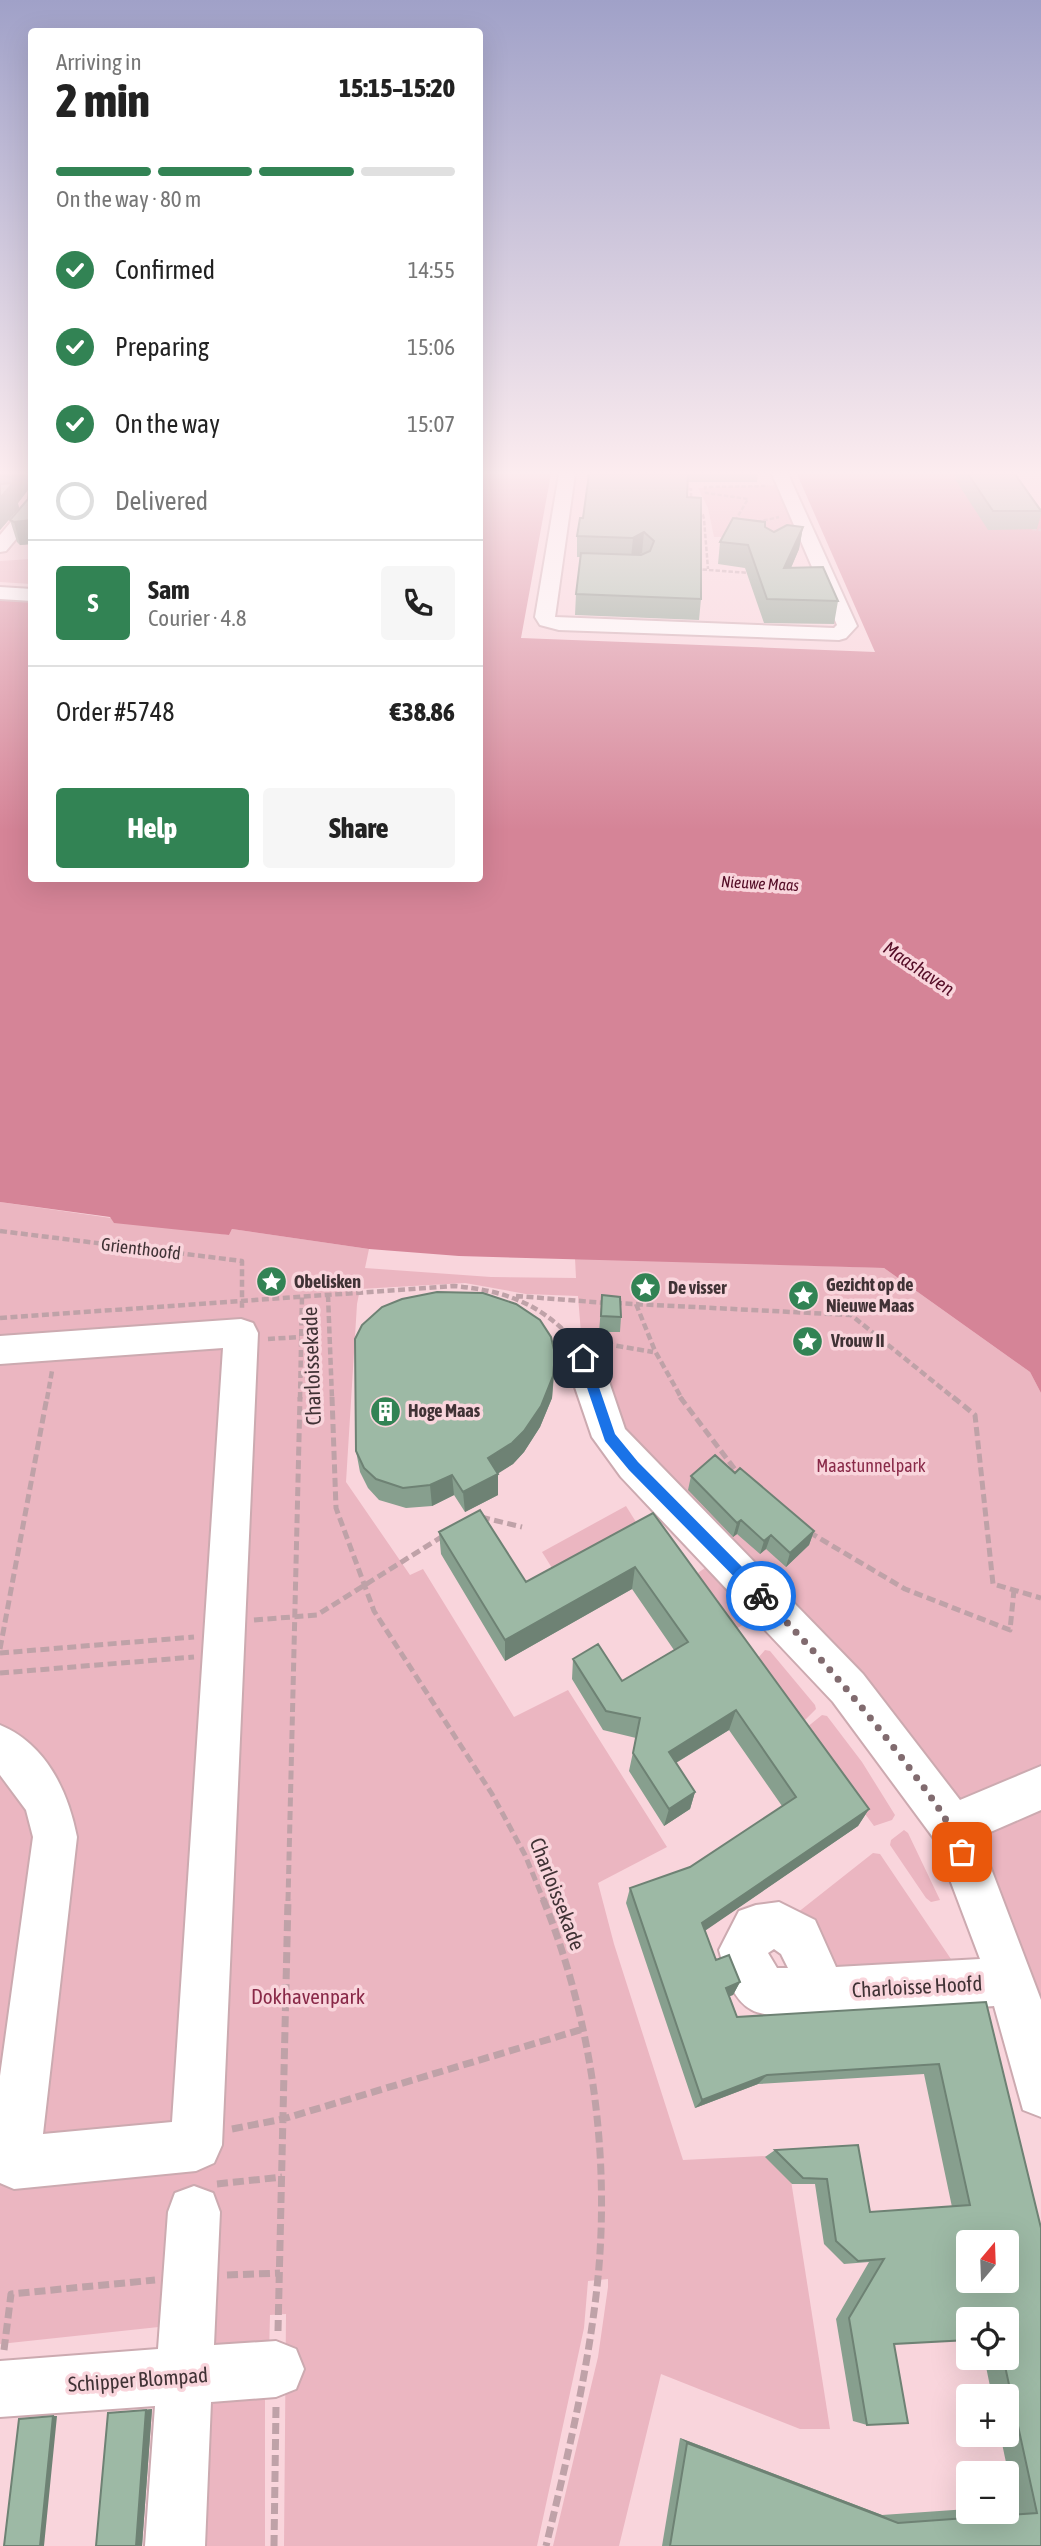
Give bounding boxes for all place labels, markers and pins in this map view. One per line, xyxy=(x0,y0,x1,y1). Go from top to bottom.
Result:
place icon: Obelisken xyxy=(254,1265,288,1299)
place label: Obelisken xyxy=(294,1271,361,1292)
place icon: De visser xyxy=(628,1271,662,1305)
place label: Gezicht op de Nieuwe Maas xyxy=(826,1274,915,1316)
place label: De visser xyxy=(668,1277,727,1298)
place icon: Gezicht op de Nieuwe Maas xyxy=(786,1278,820,1312)
place icon: Vrouw II xyxy=(791,1324,825,1358)
pin xyxy=(553,1328,613,1388)
place label: Vrouw II xyxy=(830,1330,885,1351)
building icon: Hoge Maas xyxy=(368,1394,402,1428)
place label: Hoge Maas xyxy=(408,1400,481,1421)
pin xyxy=(932,1822,992,1882)

